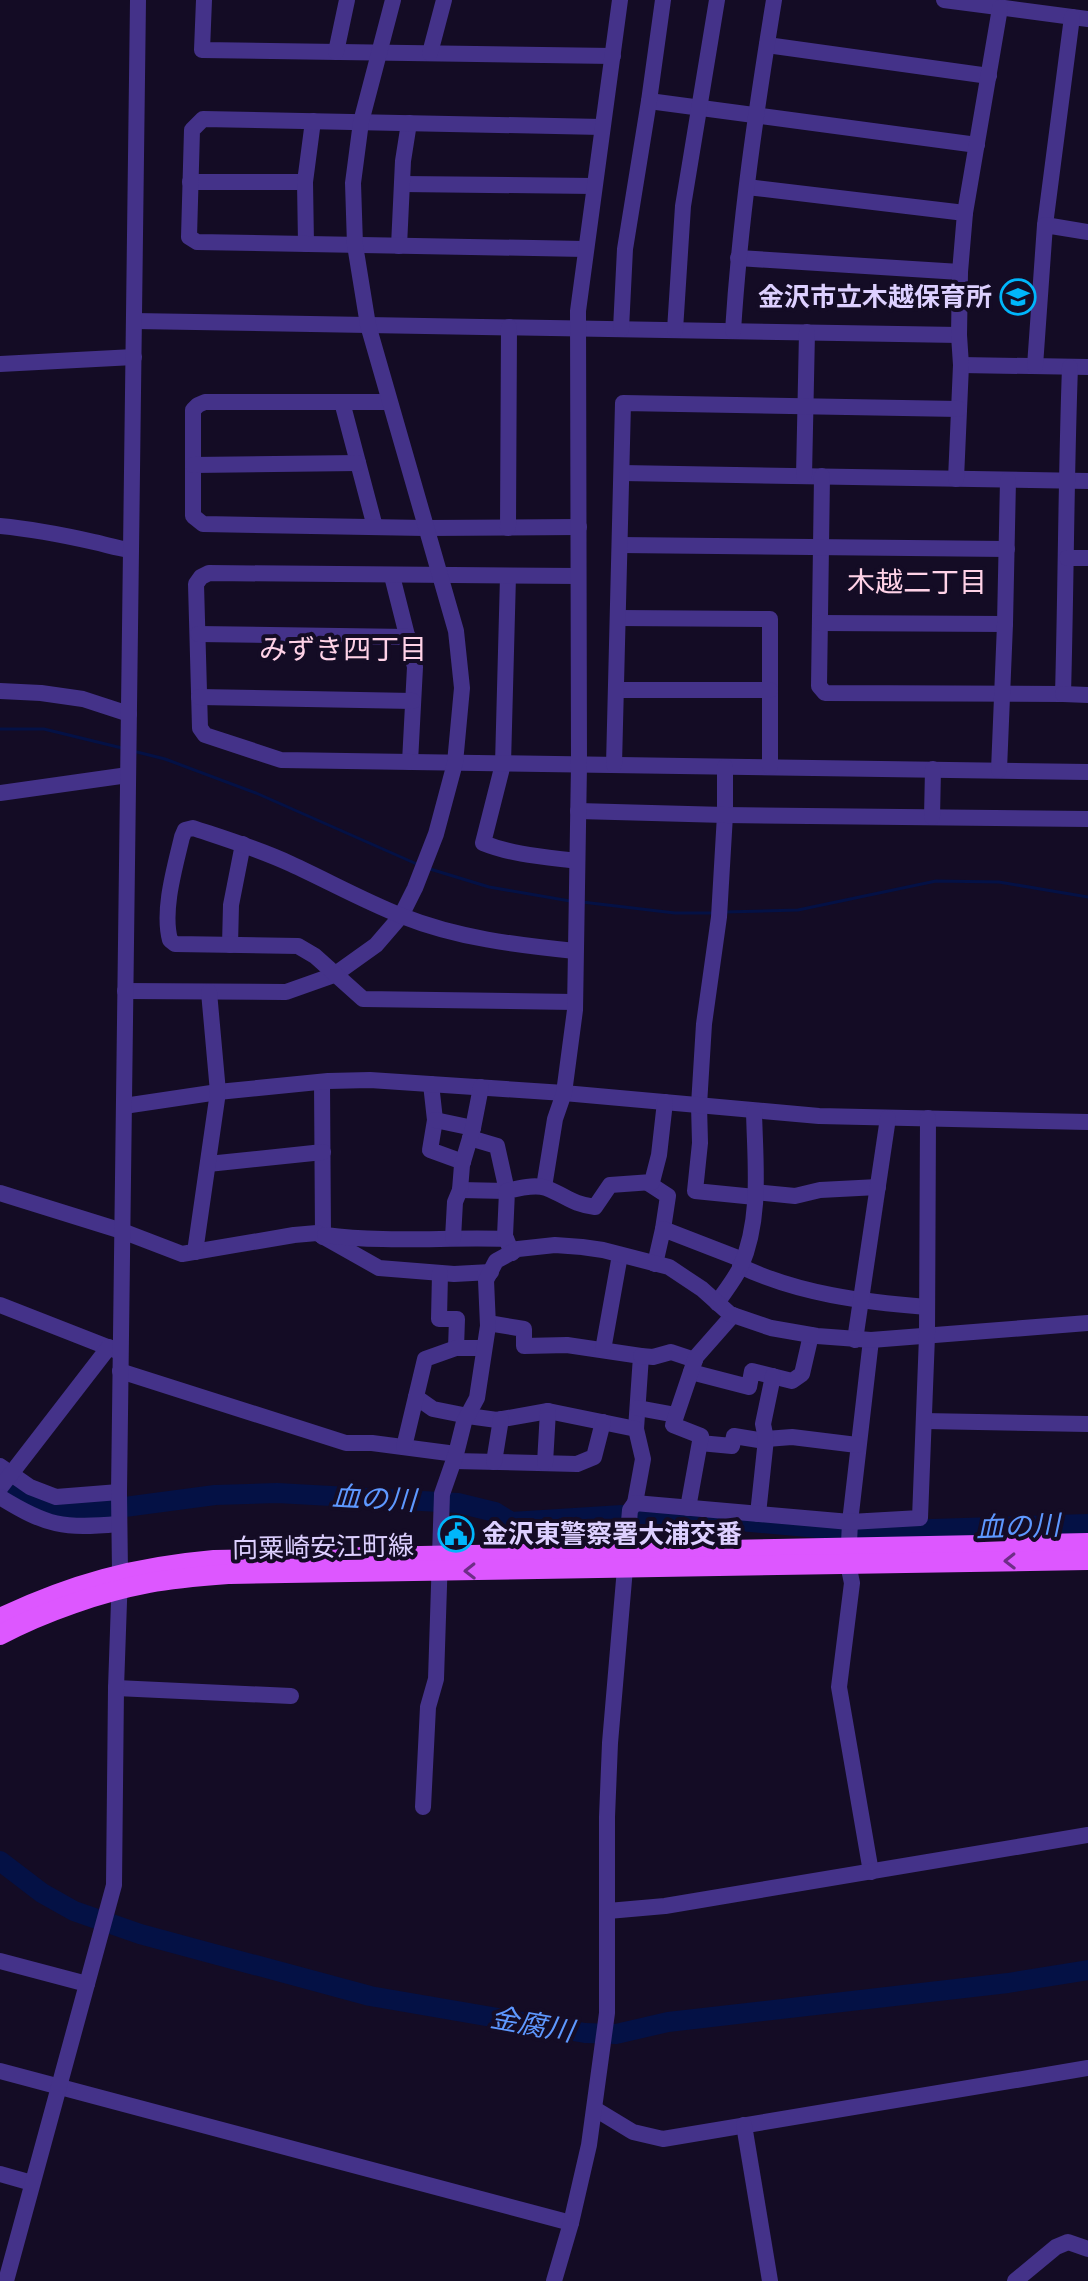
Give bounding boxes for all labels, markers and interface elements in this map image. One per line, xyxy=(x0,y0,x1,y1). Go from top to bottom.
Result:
school or university icon: 金沢市立木越保育所 xyxy=(999,278,1037,316)
place label: 金沢市立木越保育所 xyxy=(758,282,992,311)
district label: 木越二丁目 xyxy=(847,566,987,597)
district label: みずき四丁目 xyxy=(259,633,427,664)
water label: 血の川 xyxy=(331,1480,420,1515)
water label: 血の川 xyxy=(975,1508,1063,1542)
public building icon: 金沢東警察署大浦交番 xyxy=(437,1515,475,1553)
place label: 金沢東警察署大浦交番 xyxy=(482,1519,742,1548)
street label: 向粟崎安江町線 xyxy=(232,1530,414,1563)
one-way arrow xyxy=(1003,1552,1016,1570)
one-way arrow xyxy=(463,1562,476,1580)
water label: 金腐川 xyxy=(488,2001,579,2047)

